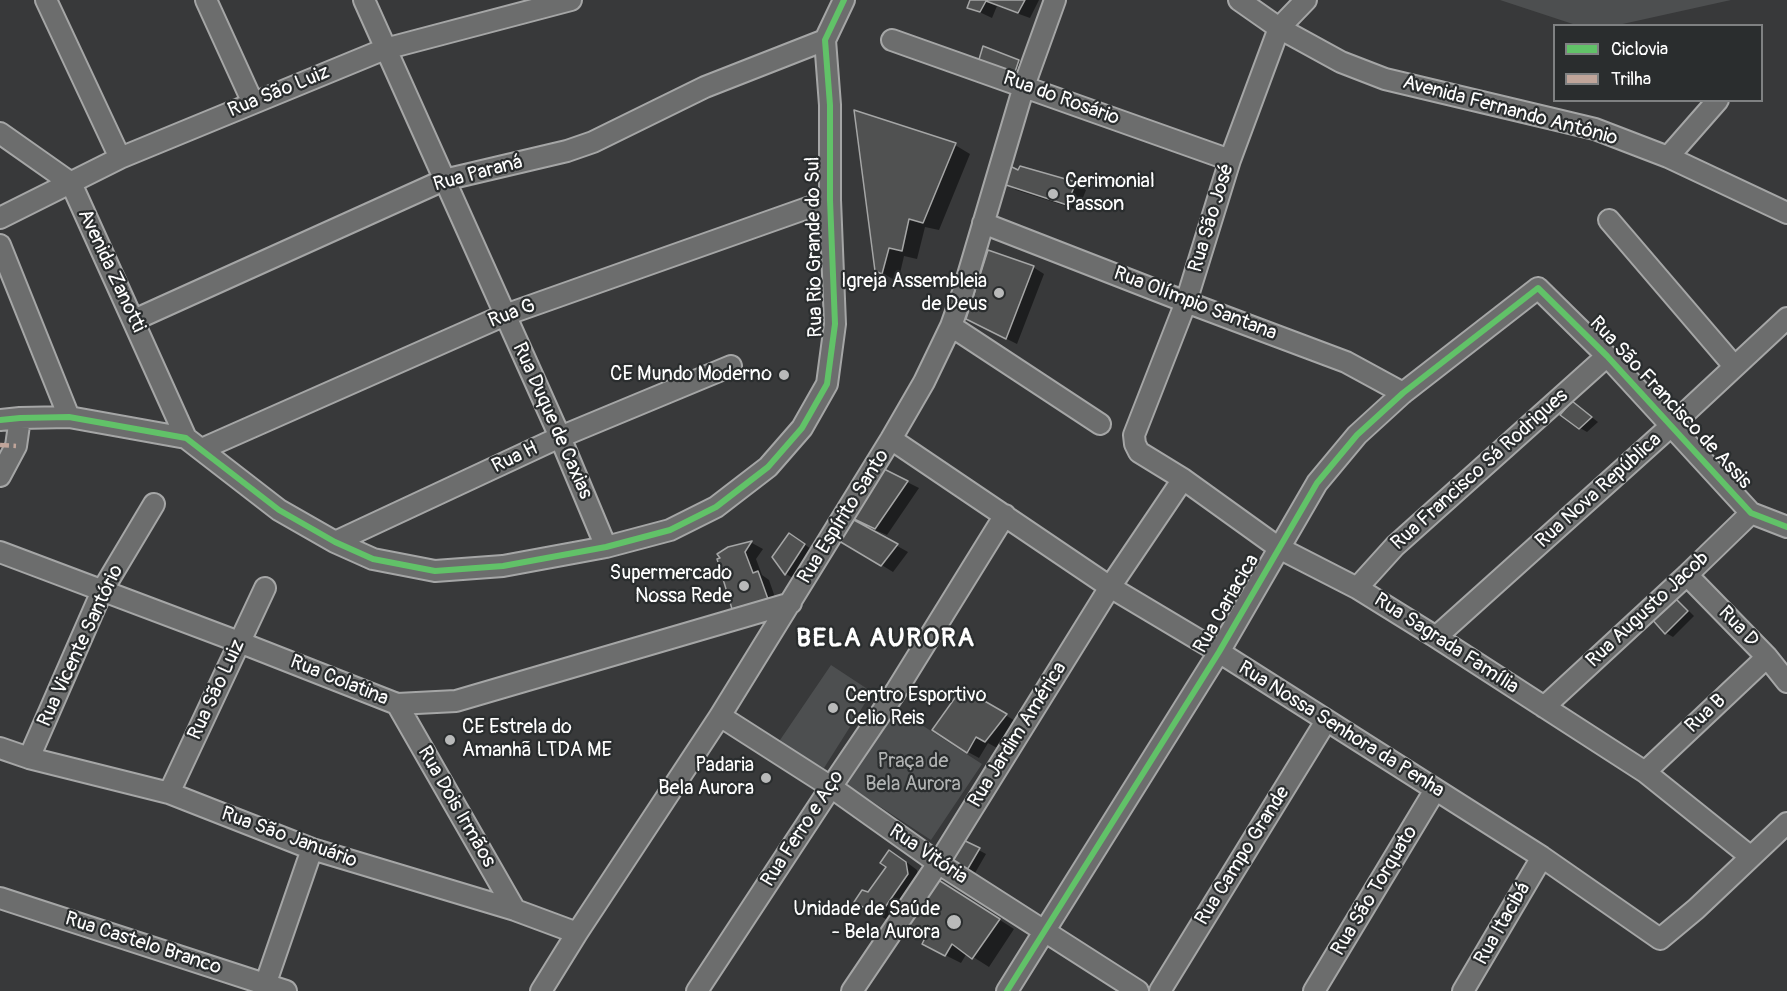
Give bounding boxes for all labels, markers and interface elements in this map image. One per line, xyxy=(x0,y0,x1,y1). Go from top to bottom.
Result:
legend xyxy=(1553,24,1763,102)
text: Ciclovia xyxy=(1611,38,1668,61)
street label: Rua São Luiz xyxy=(225,61,333,123)
street label: Rua do Rosário xyxy=(1000,67,1122,131)
text: Trilha xyxy=(1611,68,1651,91)
street label: Avenida Fernando Antônio xyxy=(1400,71,1620,151)
street label: Rua Paraná xyxy=(431,151,525,197)
street label: Rua Rio Grande do Sul xyxy=(801,156,829,338)
street label: Rua São José xyxy=(1184,161,1240,275)
place label: Cerimonial Passon xyxy=(1065,170,1155,217)
marker: Cerimonial Passon xyxy=(1046,187,1060,201)
street label: Avenida Zanotti xyxy=(72,206,150,336)
street label: Rua Olímpio Santana xyxy=(1110,262,1280,346)
place label: Igreja Assembleia de Deus xyxy=(841,270,987,317)
marker: Igreja Assembleia de Deus xyxy=(992,286,1006,300)
street label: Rua G xyxy=(485,294,539,334)
street label: Rua São Francisco de Assis xyxy=(1584,312,1756,494)
street label: Rua Duque de Caxias xyxy=(507,339,597,503)
place label: CE Mundo Moderno xyxy=(610,363,772,387)
marker: CE Mundo Moderno xyxy=(777,368,791,382)
street label: Rua Francisco Sá Rodrigues xyxy=(1387,384,1573,556)
street label: Rua Nova República xyxy=(1531,428,1667,554)
street label: Rua H xyxy=(488,437,542,479)
street label: Rua Espírito Santo xyxy=(793,445,895,589)
street label: Rua Augusto Jacob xyxy=(1582,547,1714,673)
street label: Rua Cariacica xyxy=(1189,550,1265,658)
street label: Rua Vicente Santório xyxy=(33,561,129,731)
place label: Supermercado Nossa Rede xyxy=(609,562,732,609)
marker: Supermercado Nossa Rede xyxy=(737,579,751,593)
street label: Rua Sagrada Família xyxy=(1369,588,1523,700)
street label: Rua D xyxy=(1713,601,1763,653)
district label: BELA AURORA xyxy=(796,623,976,655)
street label: Rua São Luiz xyxy=(183,636,251,744)
street label: Rua Colatina xyxy=(286,650,392,712)
street label: Rua Nossa Senhora da Penha xyxy=(1234,657,1448,803)
street label: Rua Jardim América xyxy=(964,658,1072,812)
place label: Centro Esportivo Celio Reis xyxy=(845,684,986,731)
street label: Rua B xyxy=(1681,689,1731,739)
marker: Centro Esportivo Celio Reis xyxy=(826,701,840,715)
place label: CE Estrela do Amanhã LTDA ME xyxy=(462,716,612,763)
marker: CE Estrela do Amanhã LTDA ME xyxy=(443,733,457,747)
street label: Rua Dois Irmãos xyxy=(412,742,500,872)
park label: Praça de Bela Aurora xyxy=(865,750,961,797)
place label: Padaria Bela Aurora xyxy=(658,754,754,801)
street label: Rua Ferro e Aço xyxy=(756,766,850,892)
marker: Padaria Bela Aurora xyxy=(759,771,773,785)
street label: Rua Campo Grande xyxy=(1191,782,1295,930)
street label: Rua São Januário xyxy=(218,802,360,874)
street label: Rua Vitória xyxy=(884,820,972,890)
street label: Rua São Torquato xyxy=(1327,822,1423,960)
street label: Rua Itacibá xyxy=(1470,879,1536,969)
place label: Unidade de Saúde - Bela Aurora xyxy=(793,898,940,945)
street label: Rua Castelo Branco xyxy=(62,907,224,981)
marker: Unidade de Saúde - Bela Aurora xyxy=(945,913,963,931)

